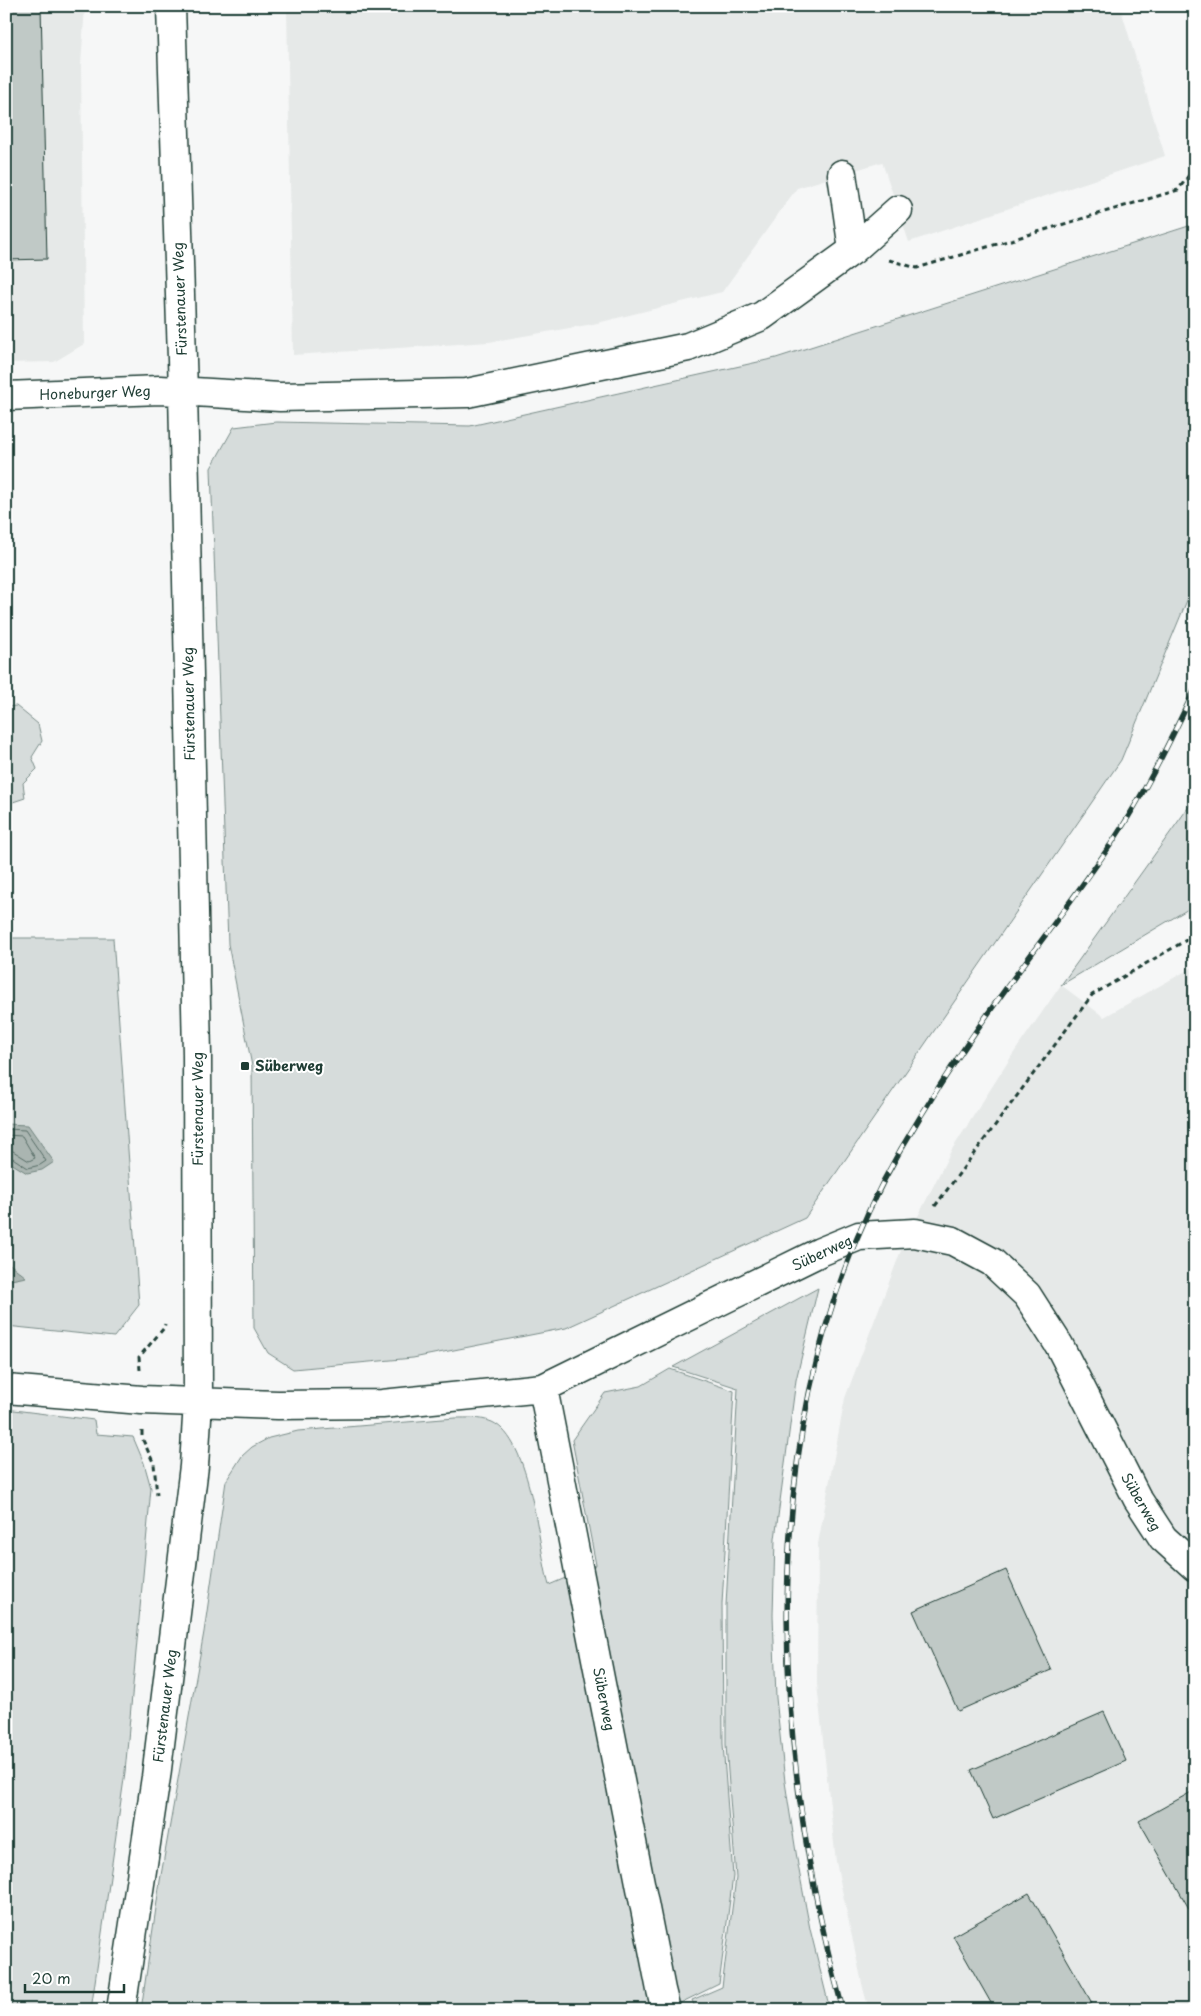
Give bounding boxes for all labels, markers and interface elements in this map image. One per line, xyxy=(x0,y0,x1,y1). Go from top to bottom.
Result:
street label: Fürstenauer Weg xyxy=(167,242,192,356)
street label: Honeburger Weg xyxy=(39,380,151,405)
street label: Fürstenauer Weg xyxy=(177,647,200,761)
street label: Fürstenauer Weg xyxy=(187,1052,208,1166)
place label: Süberweg xyxy=(255,1055,323,1076)
marker: Süberweg xyxy=(239,1060,251,1072)
street label: Süberweg xyxy=(788,1229,856,1276)
street label: Süberweg xyxy=(1116,1468,1167,1535)
street label: Fürstenauer Weg xyxy=(147,1648,182,1764)
street label: Süberweg xyxy=(588,1665,621,1733)
scale bar xyxy=(25,1961,124,1993)
text: 20 m xyxy=(32,1966,71,1989)

